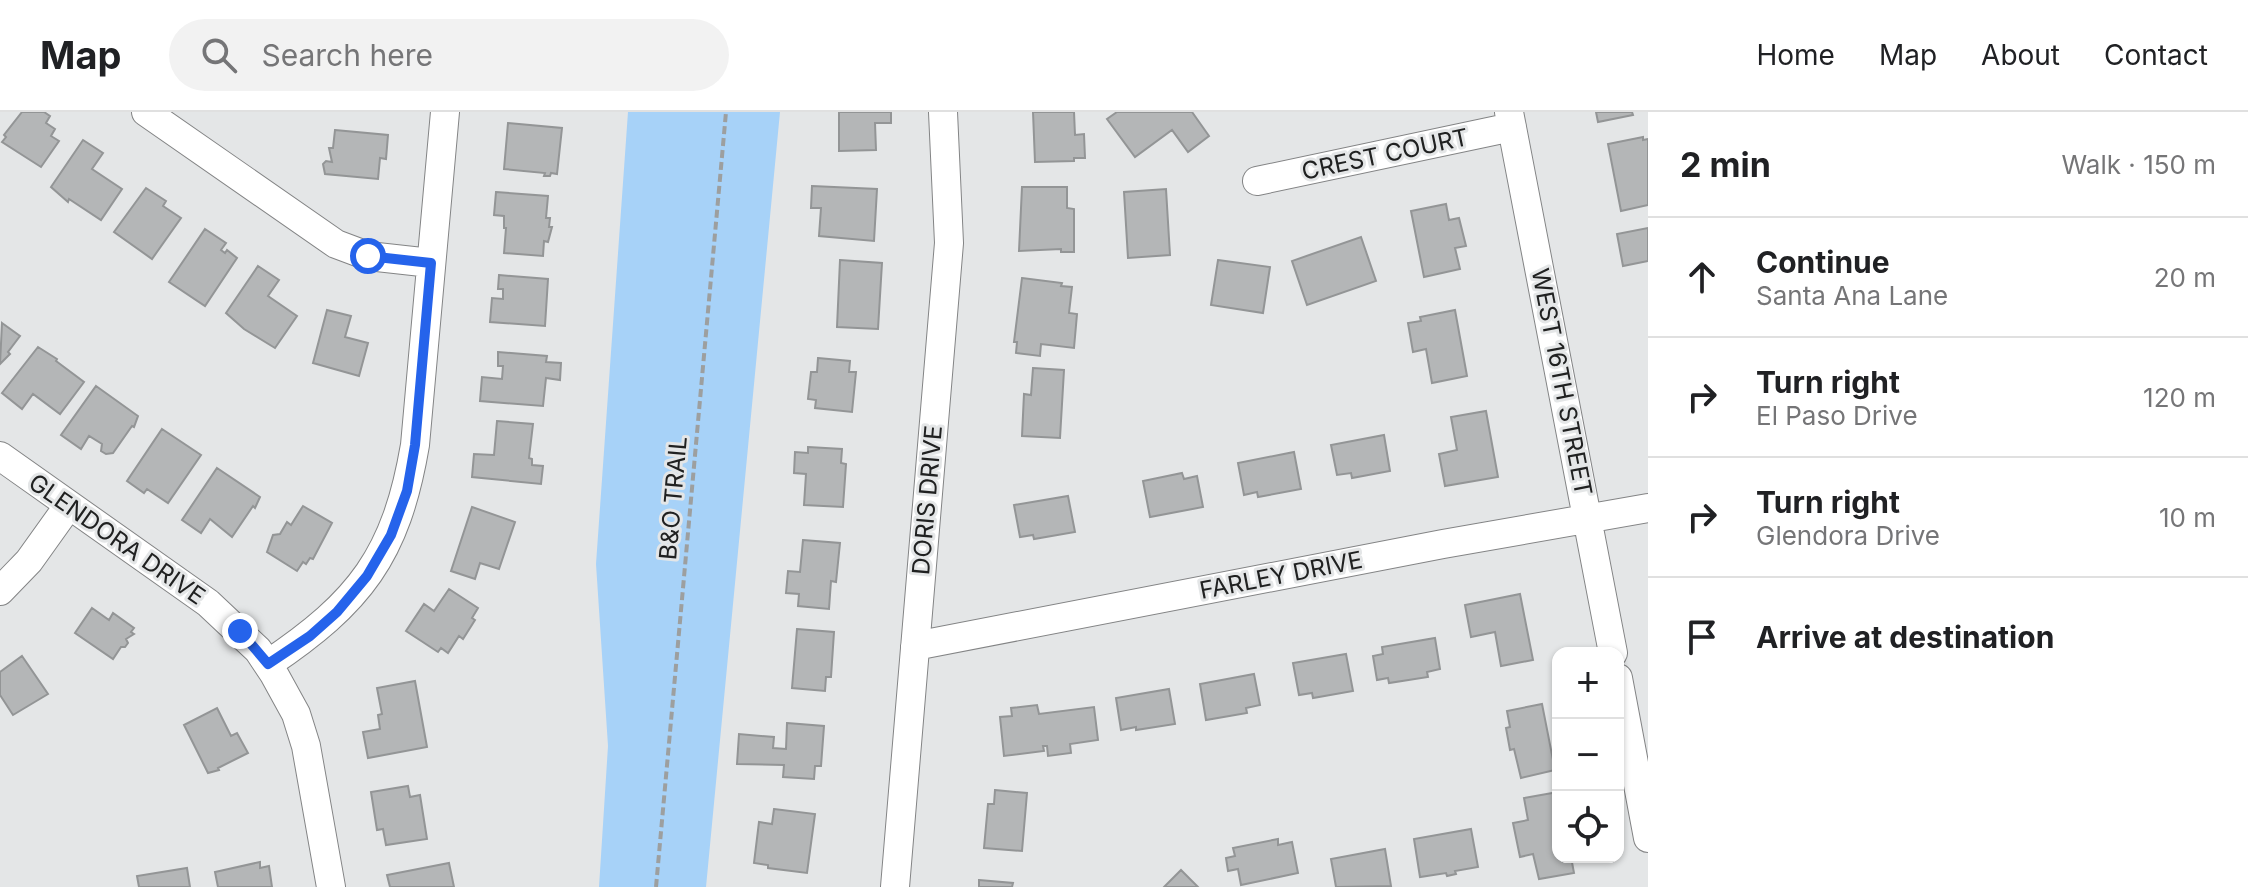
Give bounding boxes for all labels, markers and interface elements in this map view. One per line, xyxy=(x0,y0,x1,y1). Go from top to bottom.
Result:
search box xyxy=(169,19,729,91)
text: Map xyxy=(40,32,121,78)
icon: search xyxy=(197,33,241,77)
text: Search here xyxy=(261,37,433,73)
text: Home xyxy=(1756,38,1835,72)
text: Map xyxy=(1879,38,1937,72)
text: About xyxy=(1981,38,2060,72)
text: Contact xyxy=(2104,38,2208,72)
street label: CREST COURT xyxy=(1299,122,1471,186)
text: 2 min xyxy=(1680,144,1771,185)
text: Walk · 150 m xyxy=(2062,149,2216,180)
route start xyxy=(350,238,386,274)
text: Continue xyxy=(1756,244,1890,280)
icon: ahead xyxy=(1680,255,1724,299)
text: 20 m xyxy=(2154,262,2216,293)
street label: WEST 16TH STREET xyxy=(1526,266,1598,498)
text: Santa Ana Lane xyxy=(1756,280,1948,311)
text: Turn right xyxy=(1756,364,1900,400)
icon: right xyxy=(1680,375,1724,419)
text: 120 m xyxy=(2143,382,2216,413)
text: El Paso Drive xyxy=(1756,400,1918,431)
street label: DORIS DRIVE xyxy=(906,424,948,576)
street label: B&O TRAIL xyxy=(653,435,693,561)
street label: GLENDORA DRIVE xyxy=(23,467,211,611)
text: Turn right xyxy=(1756,484,1900,520)
icon: right xyxy=(1680,495,1724,539)
text: 10 m xyxy=(2159,502,2216,533)
text: Glendora Drive xyxy=(1756,520,1940,551)
street label: FARLEY DRIVE xyxy=(1197,545,1365,605)
route end xyxy=(222,613,258,649)
icon: arrive xyxy=(1680,615,1724,659)
text: Arrive at destination xyxy=(1756,619,2054,655)
map controls xyxy=(1552,647,1624,863)
button: + xyxy=(1552,647,1624,719)
button: − xyxy=(1552,719,1624,791)
button: locate xyxy=(1552,791,1624,863)

